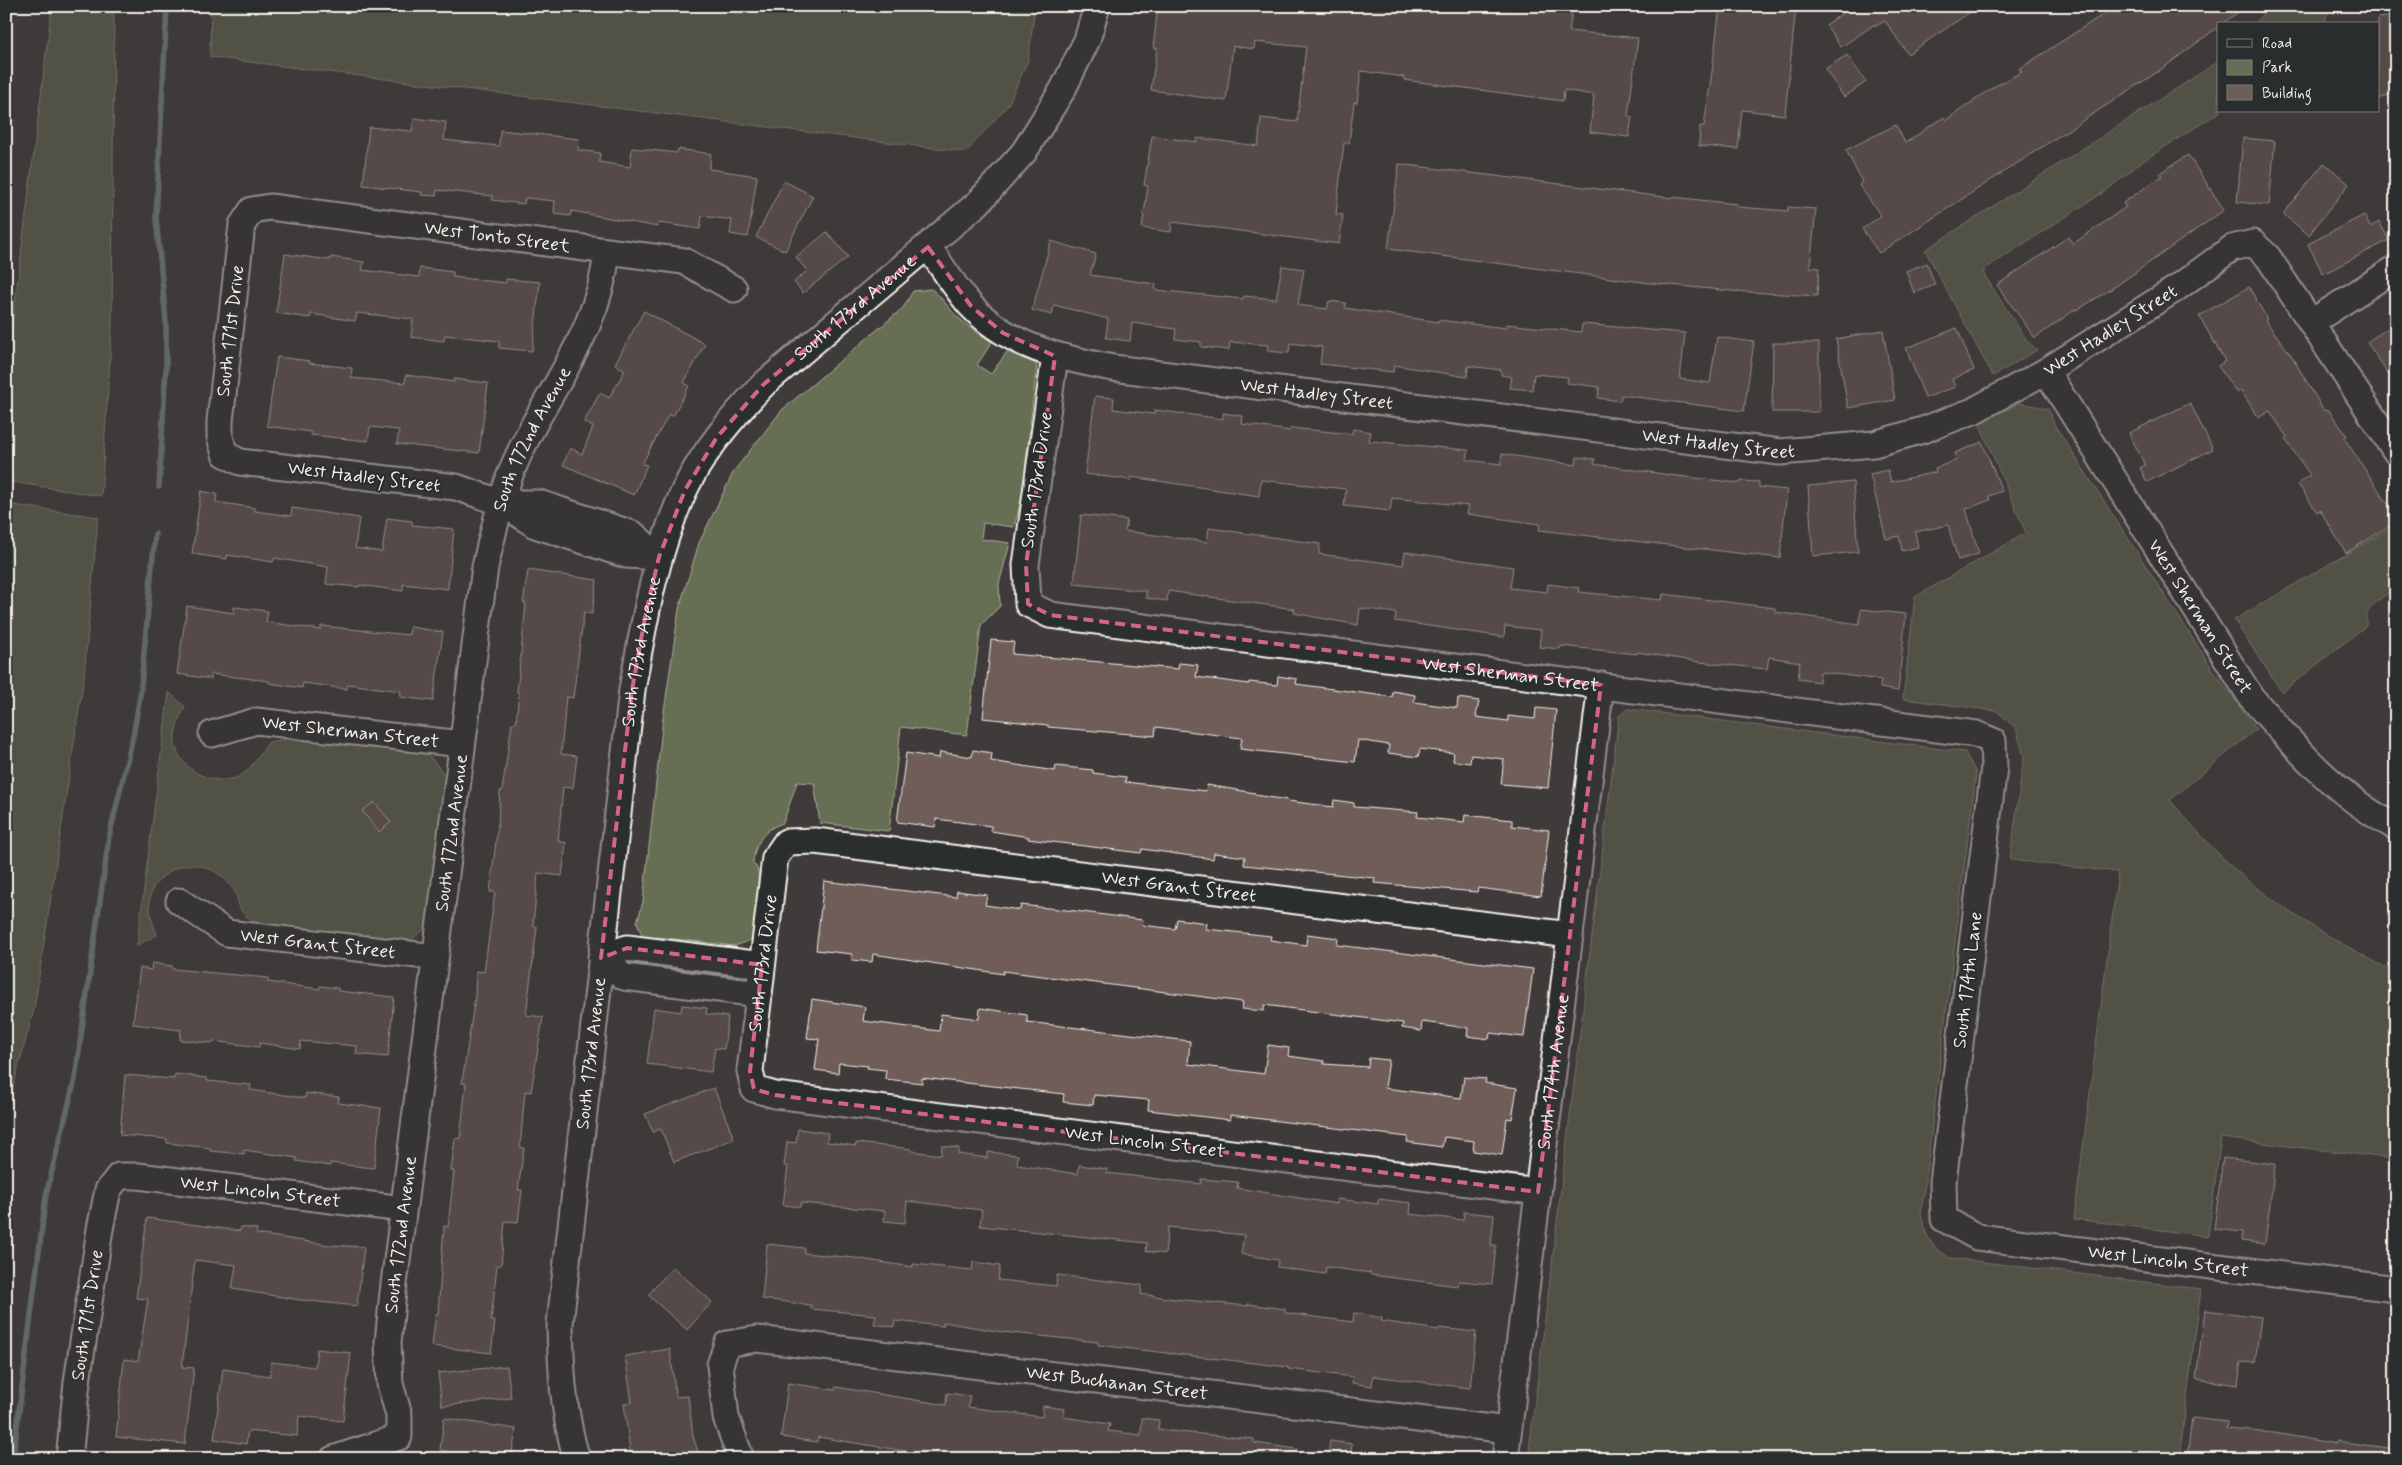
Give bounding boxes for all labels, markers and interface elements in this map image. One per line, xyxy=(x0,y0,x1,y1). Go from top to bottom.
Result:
legend xyxy=(2217,22,2380,112)
text: Road xyxy=(2262,34,2292,54)
text: Park xyxy=(2262,58,2292,78)
text: Building xyxy=(2262,84,2312,105)
street label: West Tonto Street xyxy=(423,215,572,259)
street label: South 173rd Avenue xyxy=(788,248,921,366)
street label: South 171st Drive xyxy=(210,264,250,398)
street label: West Hadley Street xyxy=(2038,279,2182,382)
street label: South 172nd Avenue xyxy=(487,362,577,514)
street label: West Hadley Street xyxy=(1239,372,1395,416)
street label: South 173rd Drive xyxy=(1015,410,1059,550)
street label: West Hadley Street xyxy=(1640,422,1796,465)
street label: West Hadley Street xyxy=(286,455,442,500)
street label: West Sherman Street xyxy=(2142,534,2258,699)
street label: South 173rd Avenue xyxy=(615,573,667,728)
street label: West Sherman Street xyxy=(1421,650,1601,698)
street label: West Sherman Street xyxy=(261,709,441,754)
street label: South 172nd Avenue xyxy=(429,753,474,913)
street label: West Grant Street xyxy=(1100,864,1258,908)
street label: South 173rd Drive xyxy=(742,893,783,1033)
street label: South 174th Lane xyxy=(1947,910,1989,1050)
street label: West Grant Street xyxy=(239,922,397,965)
street label: South 173rd Avenue xyxy=(570,976,612,1131)
street label: South 174th Avenue xyxy=(1531,993,1575,1151)
street label: West Lincoln Street xyxy=(1063,1120,1227,1164)
street label: South 172nd Avenue xyxy=(378,1154,423,1315)
street label: West Lincoln Street xyxy=(178,1169,342,1214)
street label: West Lincoln Street xyxy=(2086,1238,2250,1283)
street label: South 171st Drive xyxy=(65,1248,109,1382)
street label: West Buchanan Street xyxy=(1024,1359,1209,1406)

